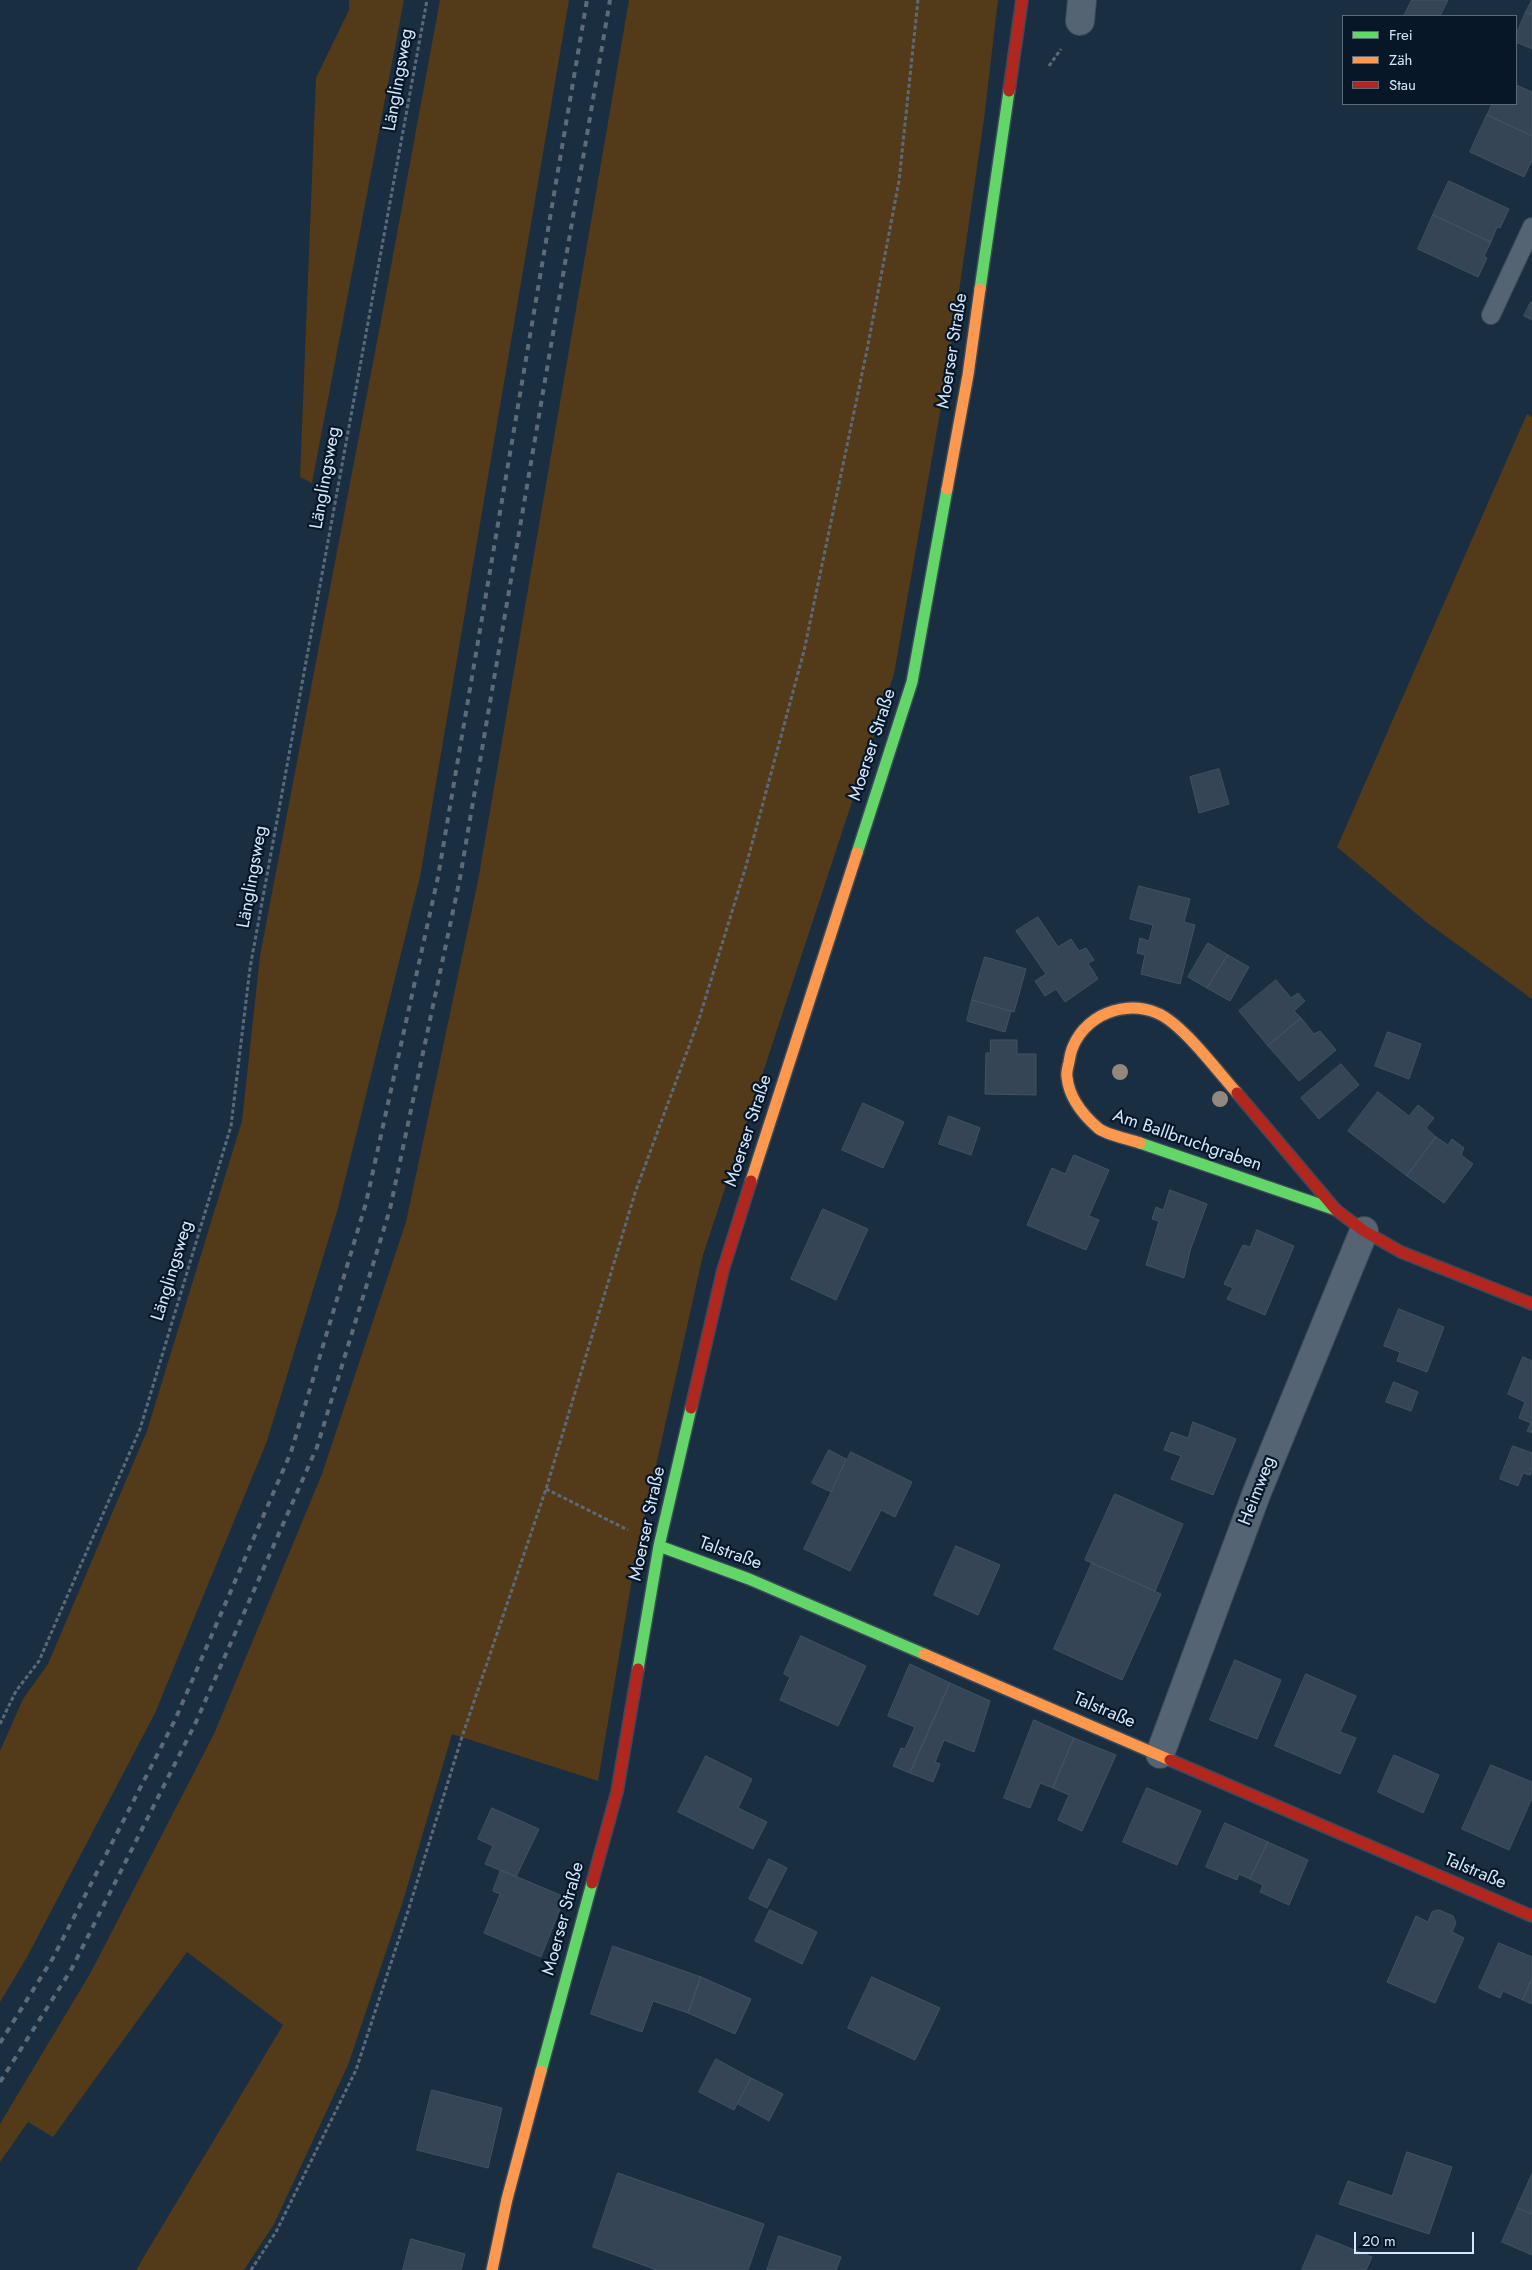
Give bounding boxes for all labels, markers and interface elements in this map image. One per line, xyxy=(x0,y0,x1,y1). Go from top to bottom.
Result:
legend xyxy=(1342,15,1517,105)
text: Frei xyxy=(1389,24,1413,46)
street label: Länglingsweg xyxy=(379,27,419,133)
text: Zäh xyxy=(1389,49,1412,71)
text: Stau xyxy=(1389,74,1416,96)
street label: Moerser Straße xyxy=(933,292,973,410)
street label: Länglingsweg xyxy=(306,425,346,531)
street label: Moerser Straße xyxy=(845,686,901,804)
street label: Länglingsweg xyxy=(233,824,273,930)
street label: Moerser Straße xyxy=(721,1072,777,1190)
street label: Am Ballbruchgraben xyxy=(1110,1105,1264,1177)
street label: Länglingsweg xyxy=(148,1218,198,1324)
street label: Heimweg xyxy=(1235,1453,1281,1529)
street label: Moerser Straße xyxy=(625,1465,671,1583)
street label: Talstraße xyxy=(696,1533,764,1575)
street label: Talstraße xyxy=(1070,1688,1138,1734)
street label: Talstraße xyxy=(1441,1849,1509,1895)
street label: Moerser Straße xyxy=(539,1860,589,1978)
scale bar xyxy=(1357,2222,1477,2254)
text: 20 m xyxy=(1362,2230,1396,2252)

